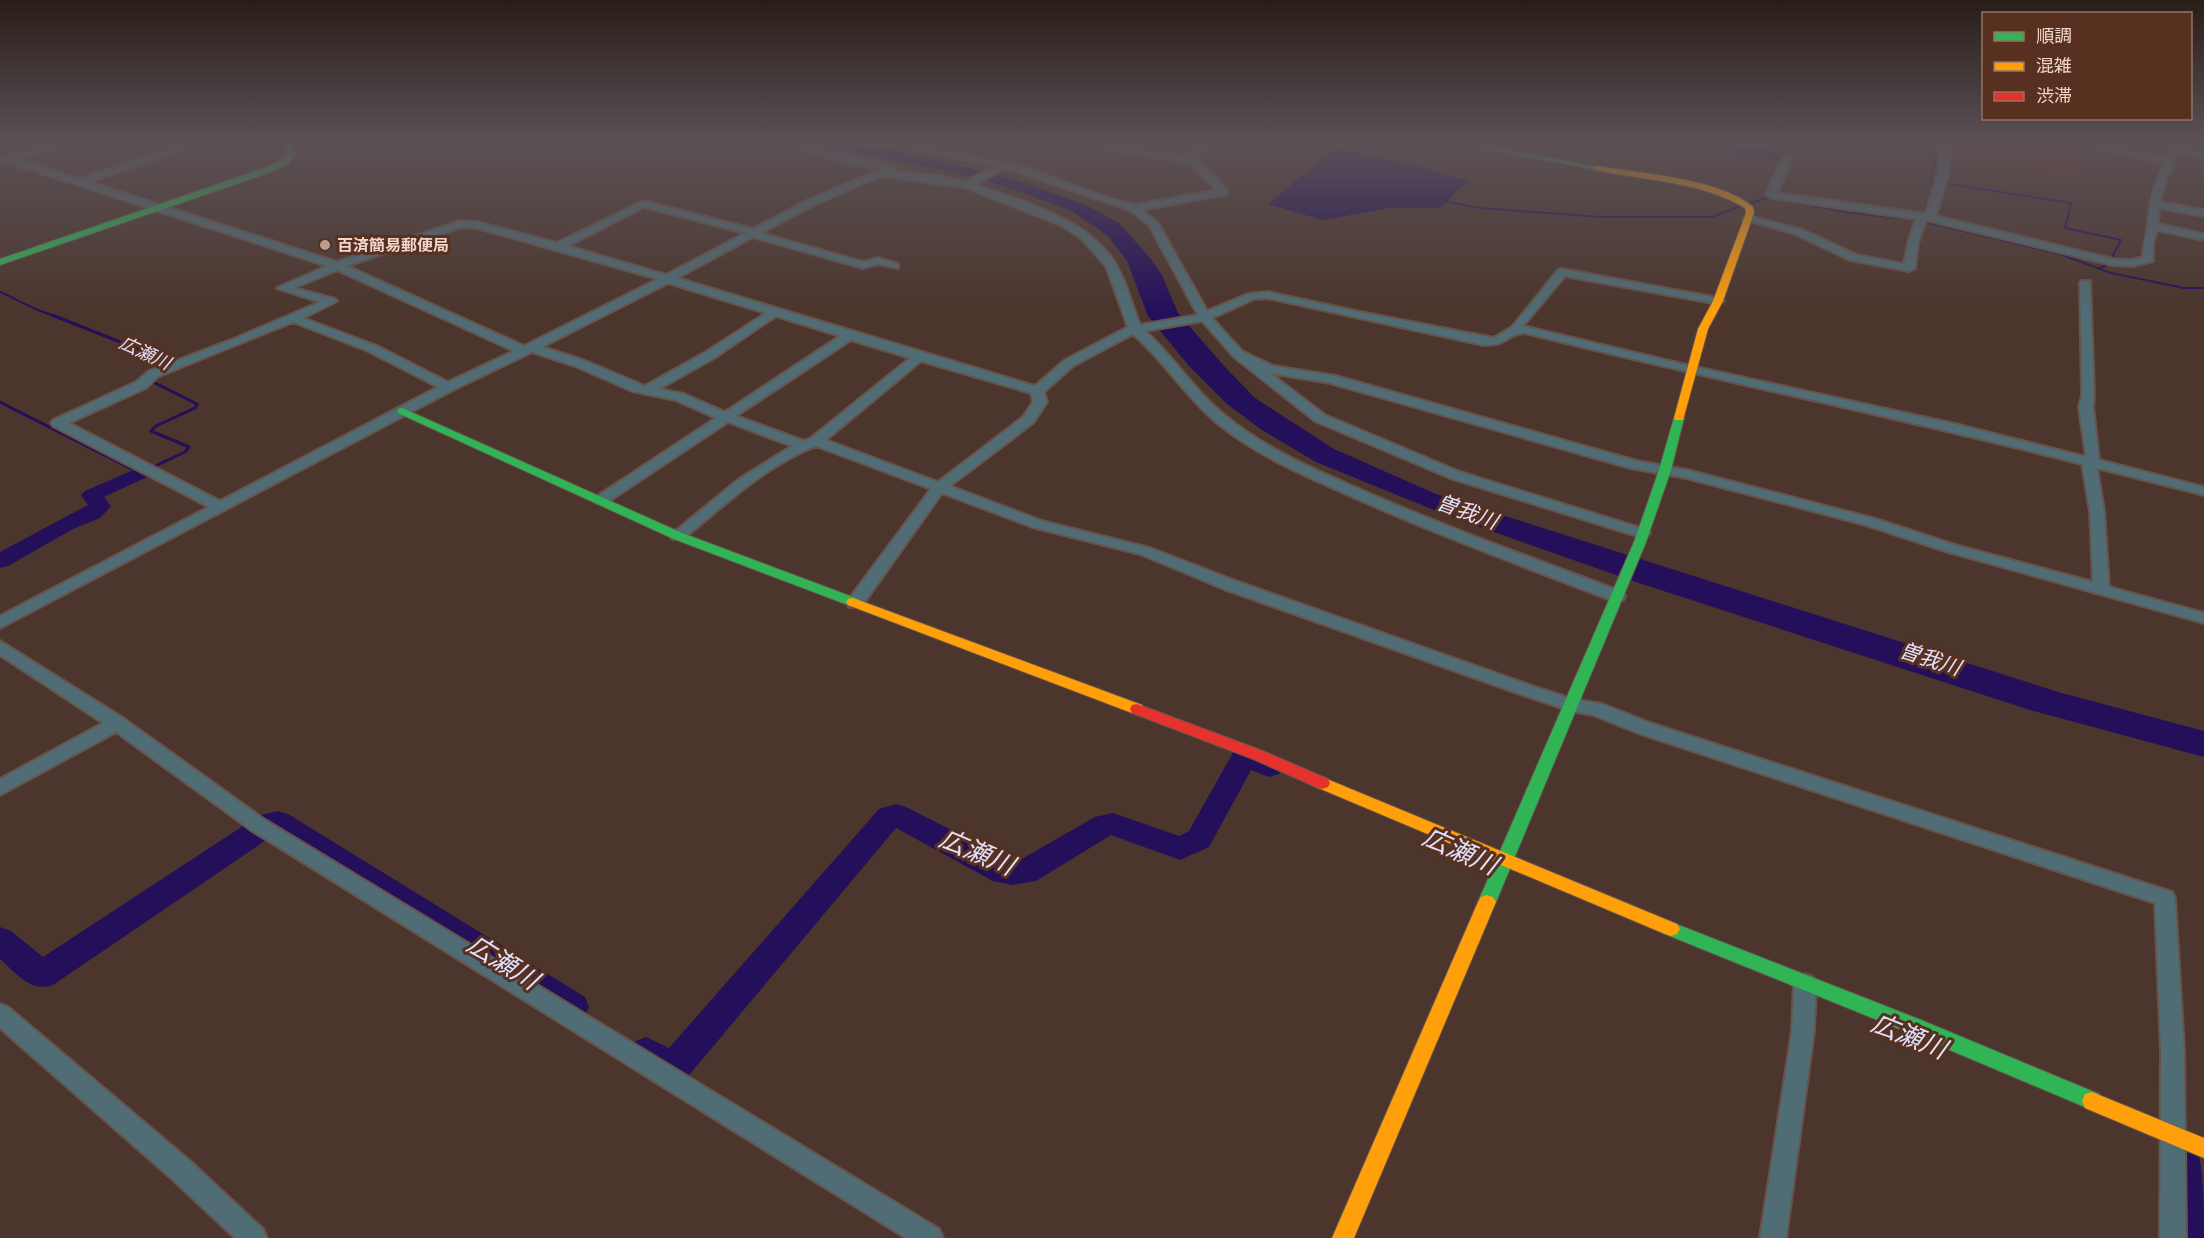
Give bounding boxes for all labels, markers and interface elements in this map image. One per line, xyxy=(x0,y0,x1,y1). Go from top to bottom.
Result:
legend xyxy=(1982,12,2192,120)
text: 順調 xyxy=(2036,25,2072,47)
text: 混雑 xyxy=(2036,55,2072,77)
text: 渋滞 xyxy=(2036,85,2072,107)
place label: 百済簡易郵便局 xyxy=(337,236,449,255)
marker: 百済簡易郵便局 xyxy=(318,238,332,252)
water label: 広瀬川 xyxy=(116,332,176,375)
water label: 曽我川 xyxy=(1433,489,1503,536)
water label: 曽我川 xyxy=(1896,637,1966,682)
water label: 広瀬川 xyxy=(1418,821,1504,883)
water label: 広瀬川 xyxy=(935,823,1022,883)
water label: 広瀬川 xyxy=(461,929,547,998)
water label: 広瀬川 xyxy=(1867,1007,1954,1067)

